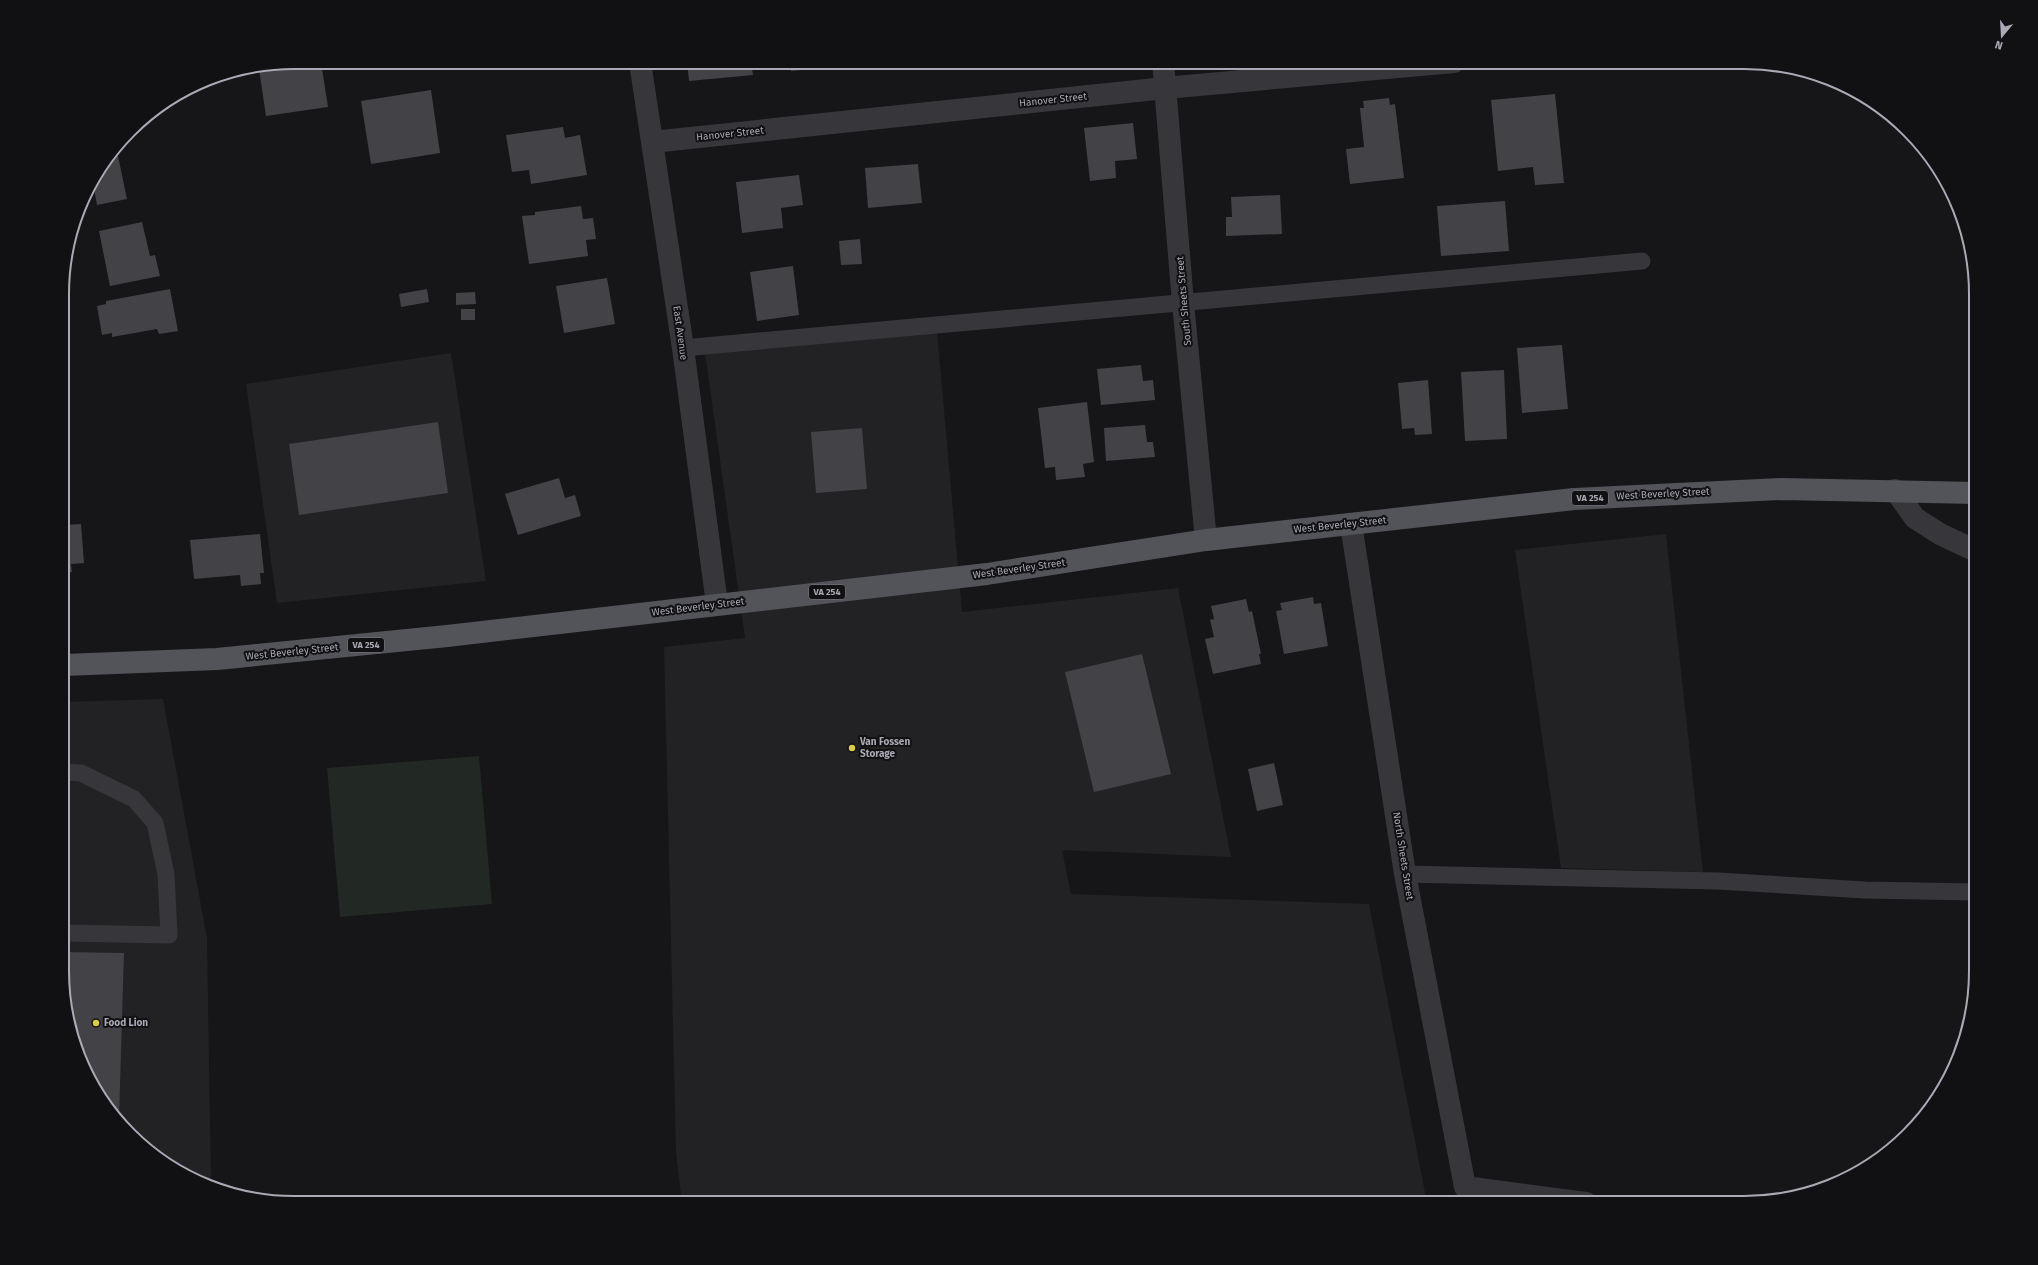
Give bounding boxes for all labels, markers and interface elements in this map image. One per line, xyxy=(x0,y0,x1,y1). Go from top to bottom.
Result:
north arrow xyxy=(1982,16,2022,56)
text: N xyxy=(1994,38,2005,52)
street label: Hanover Street xyxy=(1019,90,1088,110)
street label: Hanover Street xyxy=(696,124,765,144)
street label: South Sheets Street xyxy=(1174,256,1194,346)
street label: East Avenue xyxy=(670,305,690,361)
street label: West Beverley Street xyxy=(1616,486,1710,502)
road number: VA 254 xyxy=(1572,491,1608,505)
street label: West Beverley Street xyxy=(1293,514,1387,536)
street label: West Beverley Street xyxy=(972,557,1066,581)
road number: VA 254 xyxy=(809,585,845,599)
street label: West Beverley Street xyxy=(651,595,745,619)
road number: VA 254 xyxy=(348,638,384,652)
street label: West Beverley Street xyxy=(245,641,339,663)
place label: Van Fossen Storage xyxy=(859,736,910,760)
marker: Van Fossen Storage xyxy=(847,743,857,753)
street label: North Sheets Street xyxy=(1390,811,1416,901)
place label: Food Lion xyxy=(104,1017,148,1029)
marker: Food Lion xyxy=(91,1018,101,1028)

